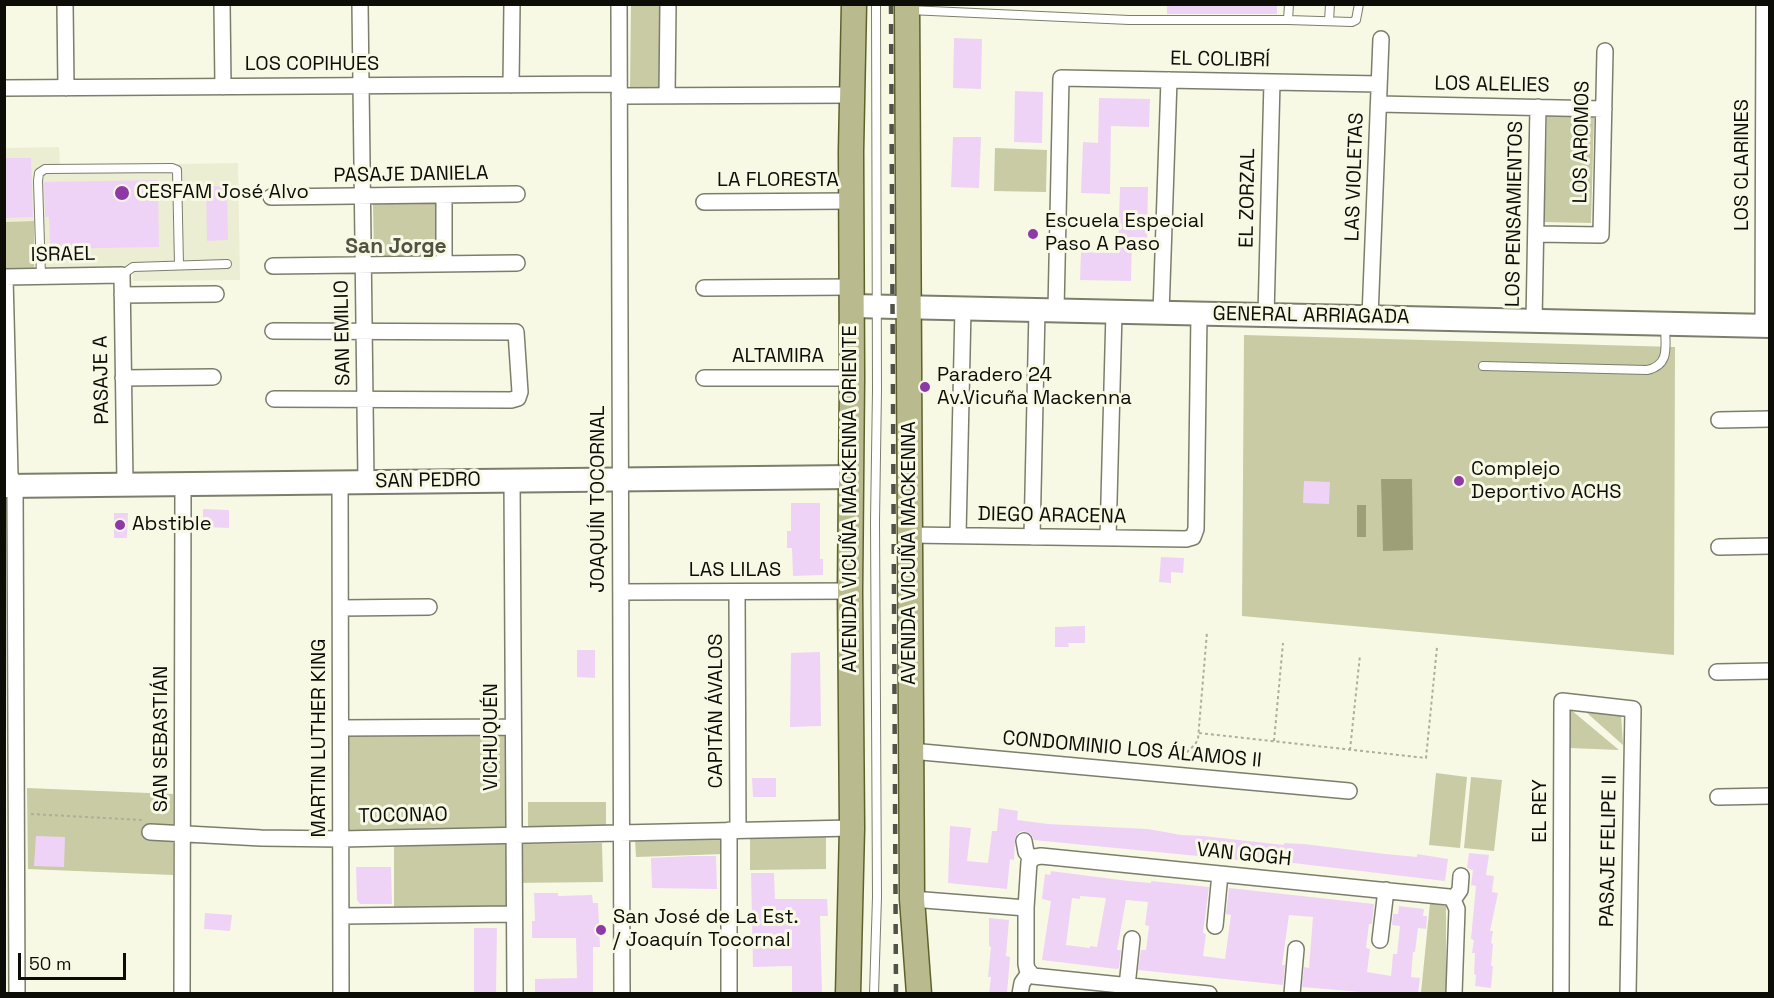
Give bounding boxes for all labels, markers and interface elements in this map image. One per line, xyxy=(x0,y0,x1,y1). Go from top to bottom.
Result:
street label: EL COLIBRÍ xyxy=(1170,47,1270,73)
street label: LOS COPIHUES xyxy=(245,53,379,77)
street label: LOS ALELIES xyxy=(1434,72,1550,98)
street label: LOS AROMOS xyxy=(1569,80,1595,204)
street label: LOS CLARINES xyxy=(1731,99,1755,231)
street label: LAS VIOLETAS xyxy=(1341,112,1369,242)
street label: LOS PENSAMIENTOS xyxy=(1501,121,1529,307)
street label: EL ZORZAL xyxy=(1235,148,1261,248)
street label: PASAJE DANIELA xyxy=(333,162,489,188)
street label: LA FLORESTA xyxy=(717,169,839,193)
place label: CESFAM José Alvo xyxy=(136,181,309,205)
marker: CESFAM José Alvo xyxy=(113,184,131,202)
place label: Escuela Especial Paso A Paso xyxy=(1045,210,1204,257)
marker: Escuela Especial Paso A Paso xyxy=(1026,227,1040,241)
district label: San Jorge xyxy=(345,234,447,260)
street label: ISRAEL xyxy=(31,242,95,268)
street label: SAN EMILIO xyxy=(330,280,356,386)
street label: GENERAL ARRIAGADA xyxy=(1212,302,1410,330)
street label: AVENIDA VICUÑA MACKENNA ORIENTE xyxy=(839,325,863,673)
street label: PASAJE A xyxy=(89,335,115,425)
street label: ALTAMIRA xyxy=(732,345,824,369)
place label: Paradero 24 Av.Vicuña Mackenna xyxy=(937,364,1132,411)
marker: Paradero 24 Av.Vicuña Mackenna xyxy=(918,380,932,394)
street label: JOAQUÍN TOCORNAL xyxy=(587,405,611,593)
street label: AVENIDA VICUÑA MACKENNA xyxy=(898,421,922,685)
place label: Complejo Deportivo ACHS xyxy=(1471,458,1621,505)
street label: SAN PEDRO xyxy=(375,468,481,494)
marker: Complejo Deportivo ACHS xyxy=(1452,474,1466,488)
street label: DIEGO ARACENA xyxy=(977,503,1127,529)
place label: Abstible xyxy=(132,513,212,537)
marker: Abstible xyxy=(113,518,127,532)
street label: LAS LILAS xyxy=(689,559,781,583)
street label: CAPITÁN ÁVALOS xyxy=(705,633,729,789)
street label: MARTIN LUTHER KING xyxy=(308,639,332,837)
street label: SAN SEBASTIÁN xyxy=(150,666,174,812)
street label: VICHUQUÉN xyxy=(480,683,504,791)
street label: CONDOMINIO LOS ÁLAMOS II xyxy=(1001,727,1263,773)
street label: PASAJE FELIPE II xyxy=(1596,775,1622,927)
street label: EL REY xyxy=(1529,779,1553,843)
street label: TOCONAO xyxy=(358,803,448,829)
street label: VAN GOGH xyxy=(1195,838,1293,872)
place label: San José de La Est. / Joaquín Tocornal xyxy=(613,906,799,953)
marker: San José de La Est. / Joaquín Tocornal xyxy=(594,923,608,937)
scale bar xyxy=(21,941,129,979)
text: 50 m xyxy=(29,952,71,975)

